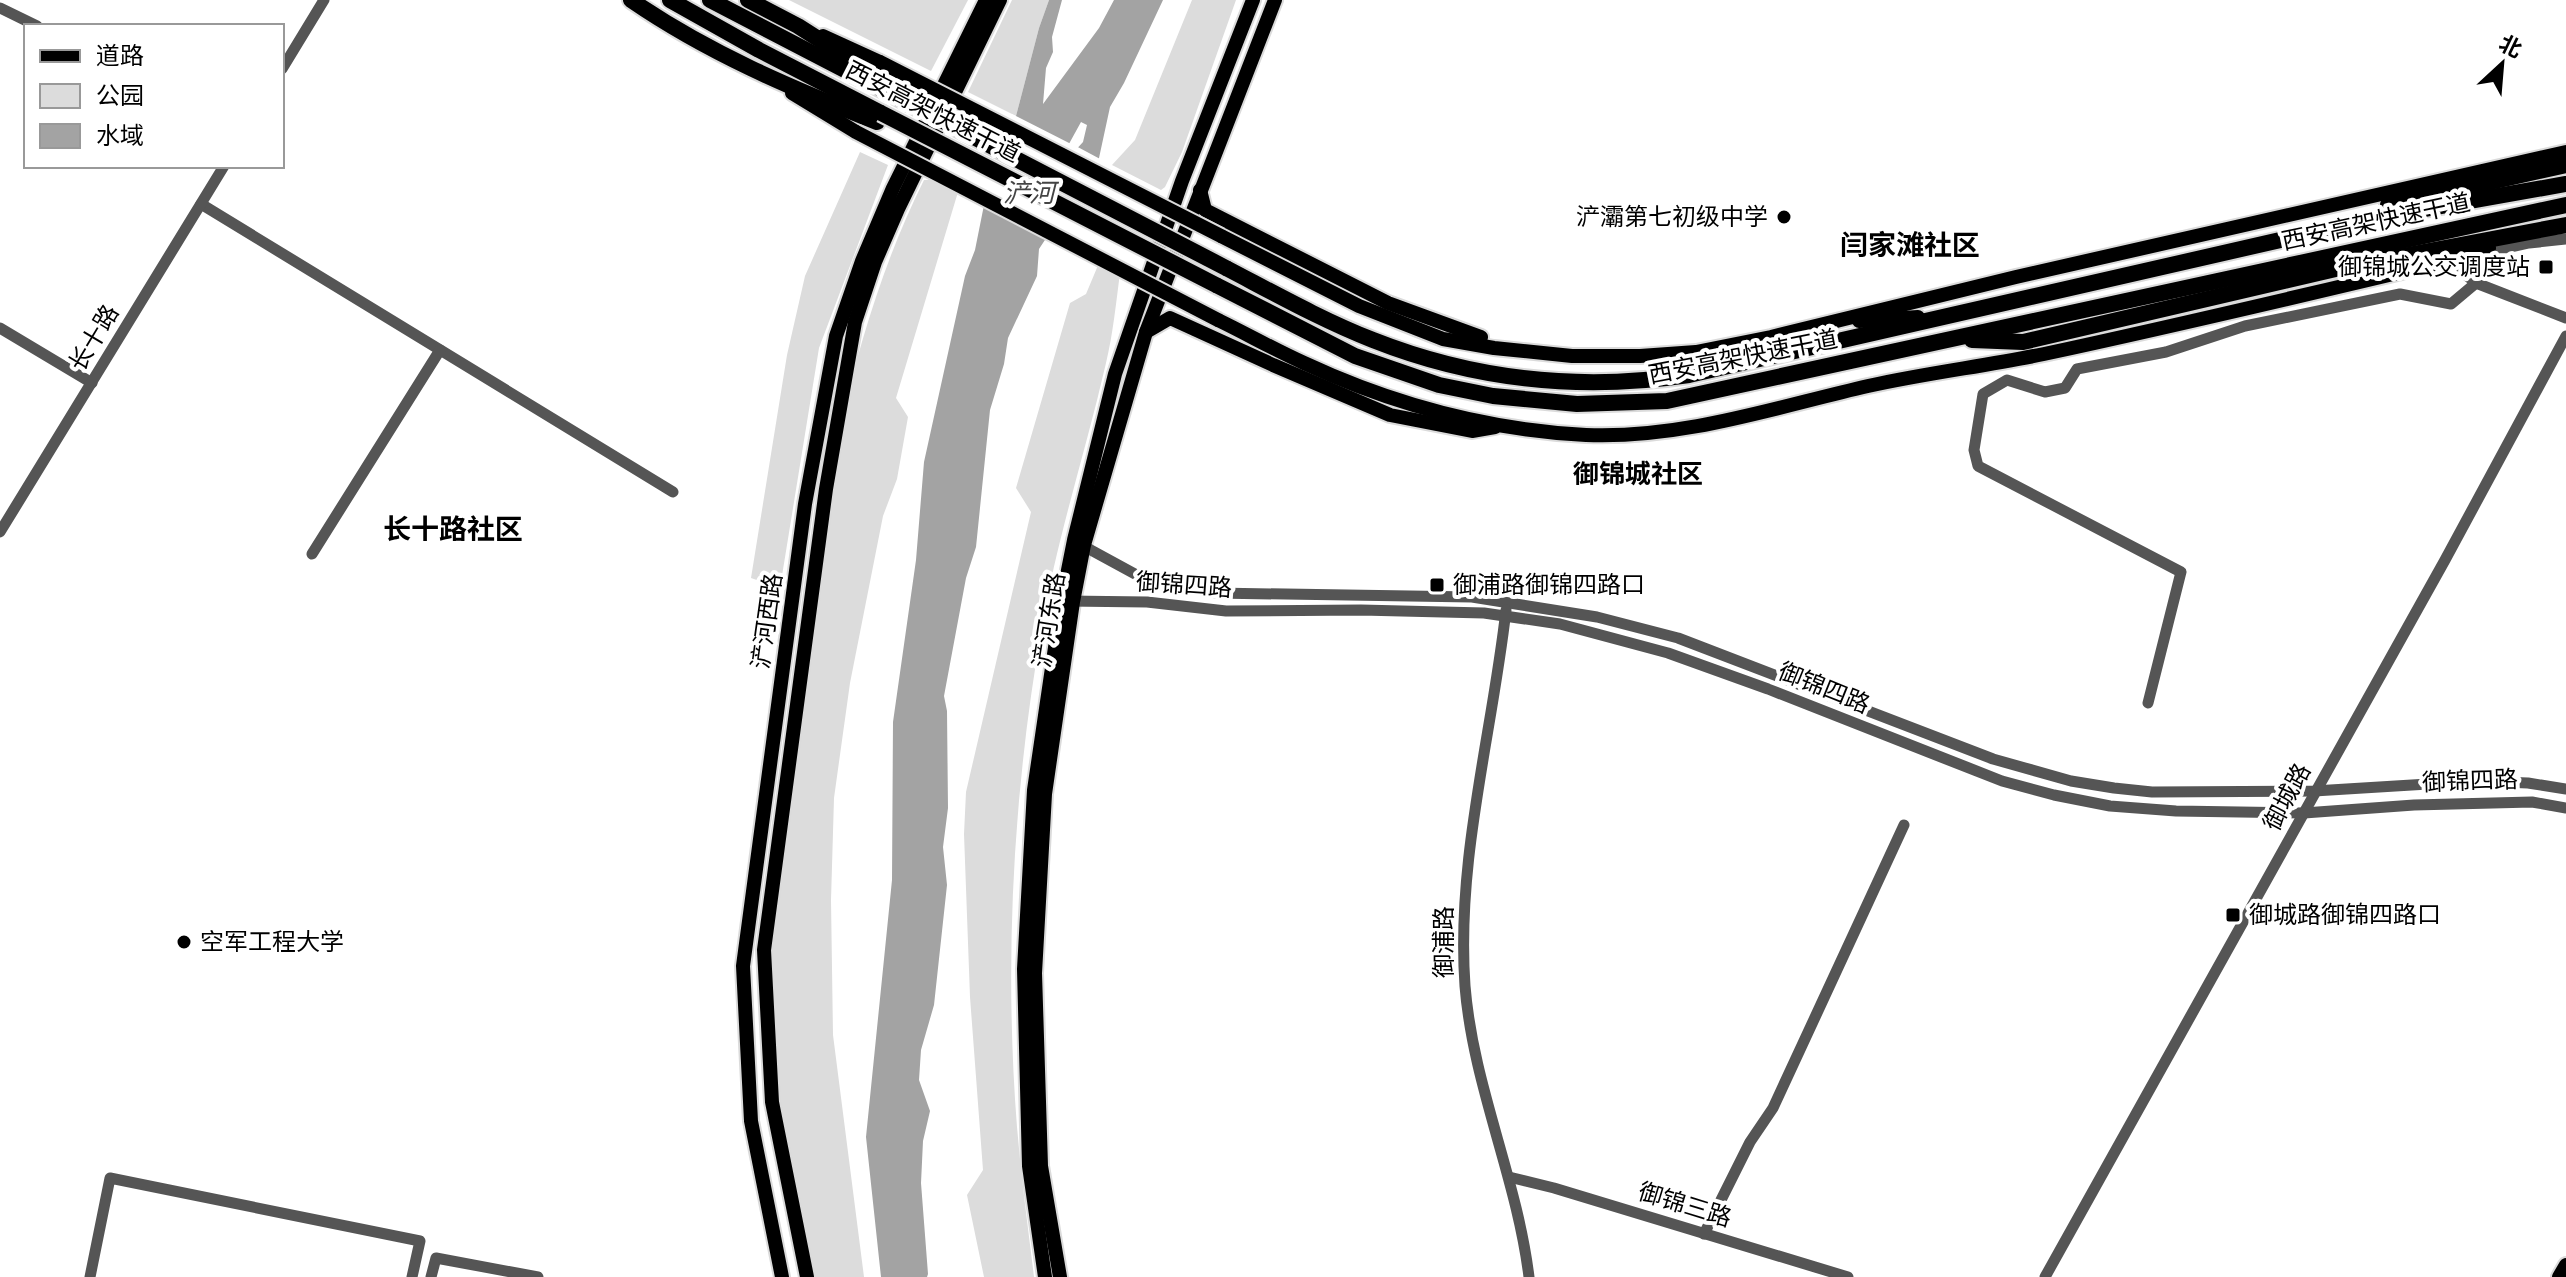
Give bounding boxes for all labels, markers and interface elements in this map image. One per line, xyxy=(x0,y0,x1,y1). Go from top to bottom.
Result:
legend xyxy=(24,24,284,168)
north arrow xyxy=(2462,24,2542,104)
text: 北 xyxy=(2495,30,2526,63)
text: 道路 xyxy=(96,41,144,70)
street label: 西安高架快速干道 xyxy=(841,55,1025,168)
text: 公园 xyxy=(96,81,144,110)
text: 水域 xyxy=(96,121,144,150)
water label: 浐河 xyxy=(1003,177,1060,209)
street label: 西安高架快速干道 xyxy=(2279,187,2473,256)
place label: 浐灞第七初级中学 xyxy=(1576,202,1768,231)
marker: 浐灞第七初级中学 xyxy=(1775,208,1793,226)
district label: 闫家滩社区 xyxy=(1840,228,1980,262)
place label: 御锦城公交调度站 xyxy=(2338,252,2530,281)
marker: 御锦城公交调度站 xyxy=(2537,258,2555,276)
street label: 长十路 xyxy=(63,299,125,376)
street label: 西安高架快速干道 xyxy=(1646,324,1840,389)
district label: 御锦城社区 xyxy=(1573,458,1703,490)
district label: 长十路社区 xyxy=(383,512,523,546)
street label: 御锦四路 xyxy=(1135,567,1233,602)
street label: 浐河东路 xyxy=(1027,570,1070,670)
place label: 御浦路御锦四路口 xyxy=(1453,570,1645,599)
street label: 浐河西路 xyxy=(745,571,788,670)
marker: 御浦路御锦四路口 xyxy=(1428,576,1446,594)
street label: 御锦四路 xyxy=(1774,656,1874,719)
street label: 御城路 xyxy=(2257,758,2316,835)
street label: 御锦四路 xyxy=(2422,764,2518,797)
place label: 御城路御锦四路口 xyxy=(2249,900,2441,929)
street label: 御浦路 xyxy=(1429,906,1458,978)
marker: 御城路御锦四路口 xyxy=(2224,906,2242,924)
place label: 空军工程大学 xyxy=(200,927,344,956)
marker: 空军工程大学 xyxy=(175,933,193,951)
street label: 御锦三路 xyxy=(1635,1177,1735,1232)

